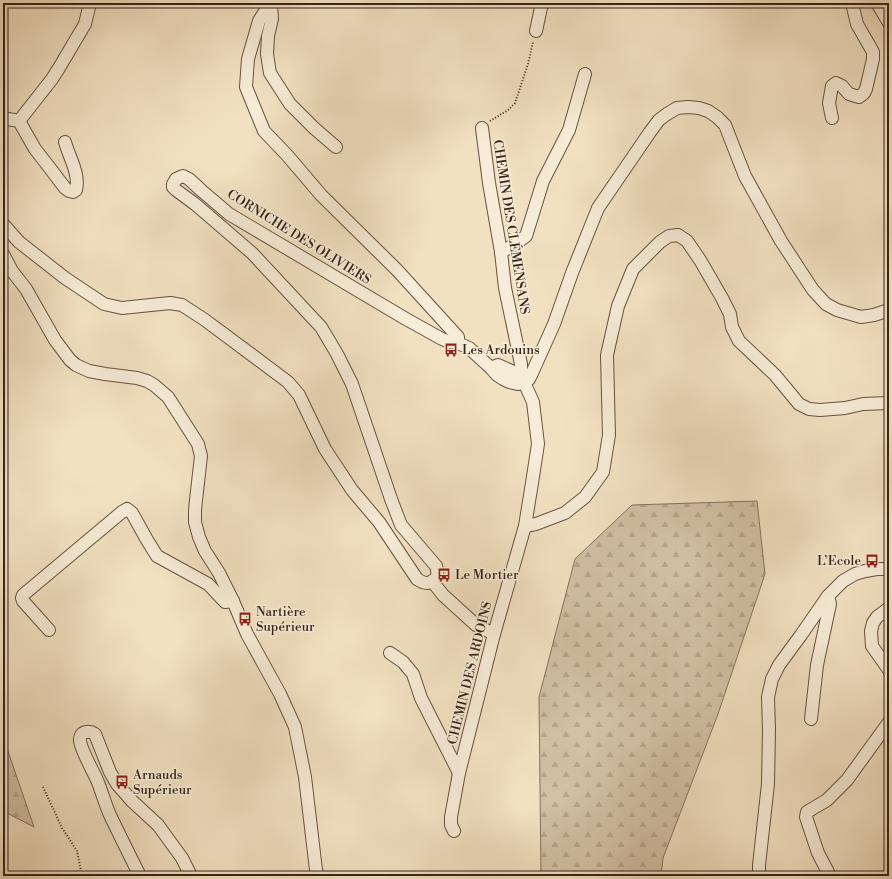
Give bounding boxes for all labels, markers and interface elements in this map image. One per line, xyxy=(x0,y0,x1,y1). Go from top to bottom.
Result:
street label: CHEMIN DES CLÉMENSANS xyxy=(489,138,534,315)
street label: CORNICHE DES OLIVIERS xyxy=(224,186,374,288)
bus stop icon: Les Ardouins xyxy=(443,342,459,358)
place label: Les Ardouins xyxy=(462,342,540,358)
place label: L’Ecole xyxy=(817,553,861,569)
bus stop icon: L’Ecole xyxy=(864,553,880,569)
bus stop icon: Le Mortier xyxy=(436,567,452,583)
place label: Le Mortier xyxy=(455,567,519,583)
street label: CHEMIN DES ARDOINS xyxy=(444,600,496,746)
place label: Nartière Supérieur xyxy=(256,604,315,635)
bus stop icon: Nartière Supérieur xyxy=(237,611,253,627)
place label: Arnauds Supérieur xyxy=(132,767,192,798)
bus stop icon: Arnauds Supérieur xyxy=(114,774,130,790)

